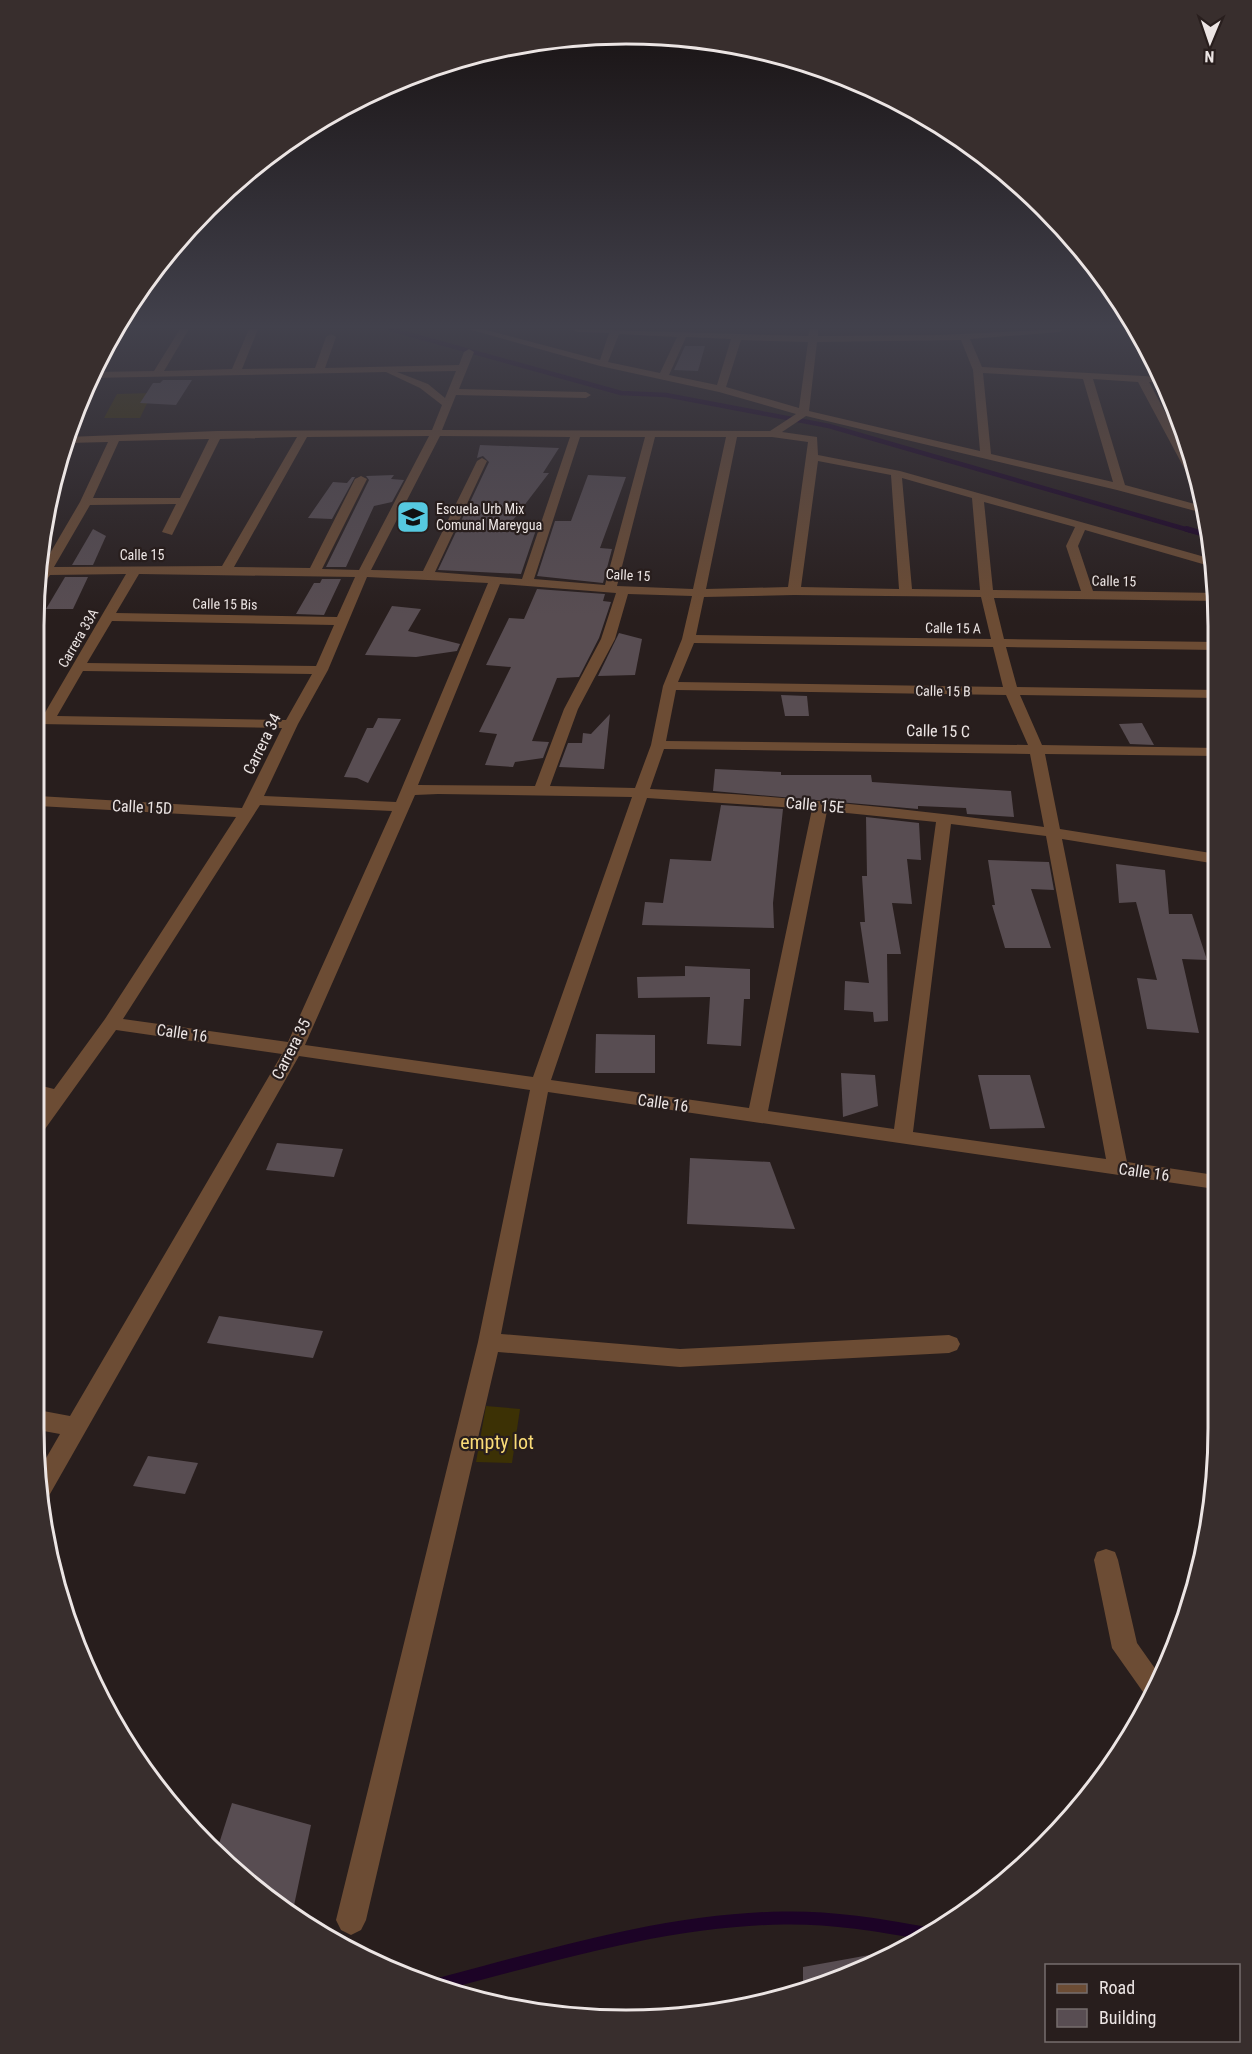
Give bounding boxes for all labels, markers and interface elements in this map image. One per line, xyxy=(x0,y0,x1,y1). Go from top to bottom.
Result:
north arrow xyxy=(1180,12,1240,72)
text: N xyxy=(1204,47,1215,66)
school or university icon: Escuela Urb Mix Comunal Mareygua xyxy=(395,499,431,535)
place label: Escuela Urb Mix Comunal Mareygua xyxy=(436,501,542,533)
street label: Calle 15 xyxy=(120,547,164,563)
street label: Calle 15 xyxy=(605,566,651,584)
street label: Calle 15 xyxy=(1092,573,1137,589)
street label: Calle 15 Bis xyxy=(192,595,258,613)
street label: Carrera 33A xyxy=(55,606,101,670)
street label: Calle 15 A xyxy=(925,620,981,636)
street label: Calle 15 B xyxy=(915,683,971,699)
street label: Carrera 34 xyxy=(239,710,285,778)
street label: Calle 15 C xyxy=(906,721,970,741)
street label: Calle 15E xyxy=(785,793,845,817)
street label: Calle 15D xyxy=(111,796,173,818)
street label: Carrera 35 xyxy=(268,1015,314,1083)
street label: Calle 16 xyxy=(155,1020,209,1046)
street label: Calle 16 xyxy=(636,1090,690,1116)
street label: Calle 16 xyxy=(1117,1159,1171,1185)
park label: empty lot xyxy=(460,1430,534,1454)
legend xyxy=(1045,1964,1240,2042)
text: Road xyxy=(1099,1977,1135,1998)
text: Building xyxy=(1099,2007,1156,2028)

